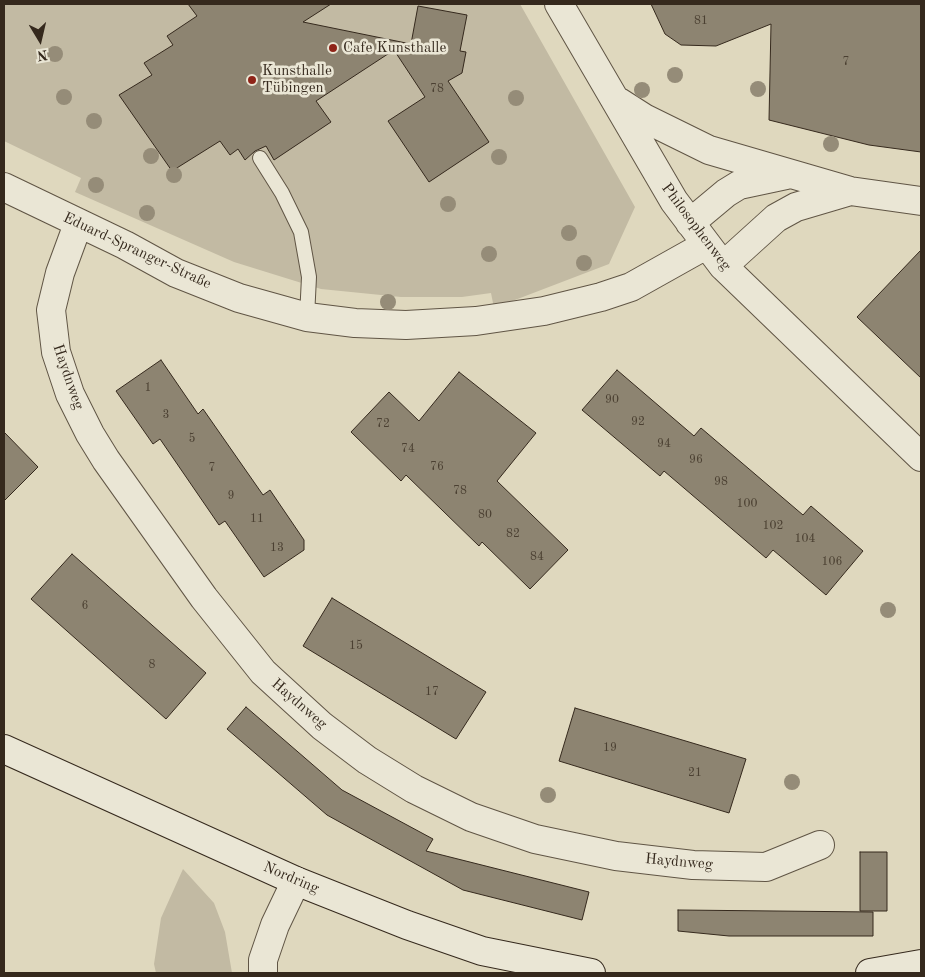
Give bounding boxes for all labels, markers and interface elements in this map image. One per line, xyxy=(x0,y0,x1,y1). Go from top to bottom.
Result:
house number: 81 xyxy=(694,14,708,28)
north arrow xyxy=(15,15,65,65)
place label: Cafe Kunsthalle xyxy=(343,39,446,57)
marker: Cafe Kunsthalle xyxy=(327,42,339,54)
text: N xyxy=(36,47,49,63)
house number: 7 xyxy=(843,55,849,69)
place label: Kunsthalle Tübingen xyxy=(262,62,332,97)
marker: Kunsthalle Tübingen xyxy=(246,74,258,86)
house number: 78 xyxy=(430,82,444,96)
street label: Philosophenweg xyxy=(657,180,735,274)
street label: Eduard-Spranger-Straße xyxy=(60,209,214,293)
street label: Haydnweg xyxy=(48,342,88,412)
house number: 1 xyxy=(145,381,151,395)
house number: 90 xyxy=(605,393,619,407)
house number: 3 xyxy=(163,408,169,422)
house number: 92 xyxy=(631,415,645,429)
house number: 72 xyxy=(376,417,390,431)
house number: 5 xyxy=(189,432,195,446)
house number: 94 xyxy=(657,437,671,451)
house number: 74 xyxy=(401,442,415,456)
house number: 96 xyxy=(689,453,703,467)
house number: 76 xyxy=(430,460,444,474)
house number: 7 xyxy=(209,461,215,475)
house number: 98 xyxy=(714,475,728,489)
house number: 78 xyxy=(453,484,467,498)
house number: 9 xyxy=(228,489,234,503)
house number: 100 xyxy=(737,497,757,511)
house number: 80 xyxy=(478,508,492,522)
house number: 11 xyxy=(250,512,264,526)
house number: 102 xyxy=(763,519,783,533)
house number: 82 xyxy=(506,527,520,541)
house number: 104 xyxy=(795,532,815,546)
house number: 13 xyxy=(270,541,284,555)
house number: 84 xyxy=(530,550,544,564)
house number: 106 xyxy=(822,555,842,569)
house number: 6 xyxy=(82,599,88,613)
house number: 15 xyxy=(349,639,363,653)
house number: 8 xyxy=(149,658,155,672)
street label: Haydnweg xyxy=(267,675,331,733)
house number: 17 xyxy=(425,685,439,699)
house number: 19 xyxy=(603,741,617,755)
house number: 21 xyxy=(688,766,702,780)
street label: Haydnweg xyxy=(644,850,714,874)
street label: Nordring xyxy=(260,858,322,898)

